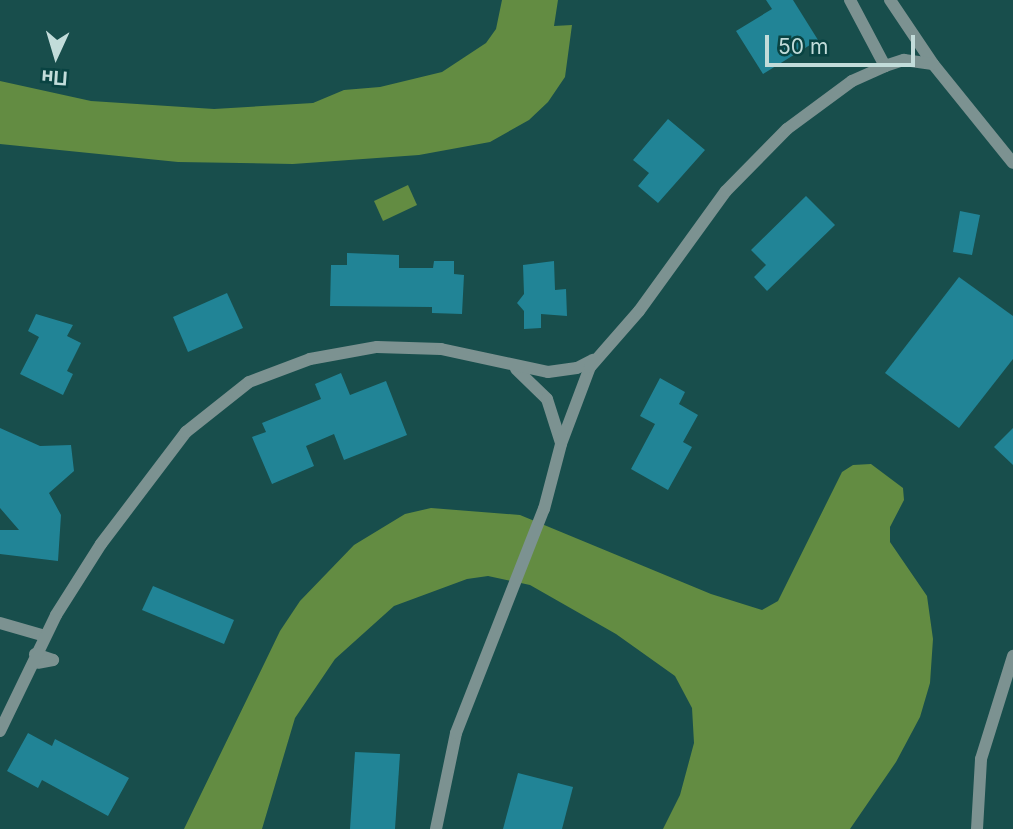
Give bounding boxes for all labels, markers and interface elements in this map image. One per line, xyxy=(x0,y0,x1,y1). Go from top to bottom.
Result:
north arrow xyxy=(21,21,91,91)
scale bar xyxy=(768,21,918,65)
text: 50 m xyxy=(778,34,828,59)
text: Пн xyxy=(41,65,68,90)

